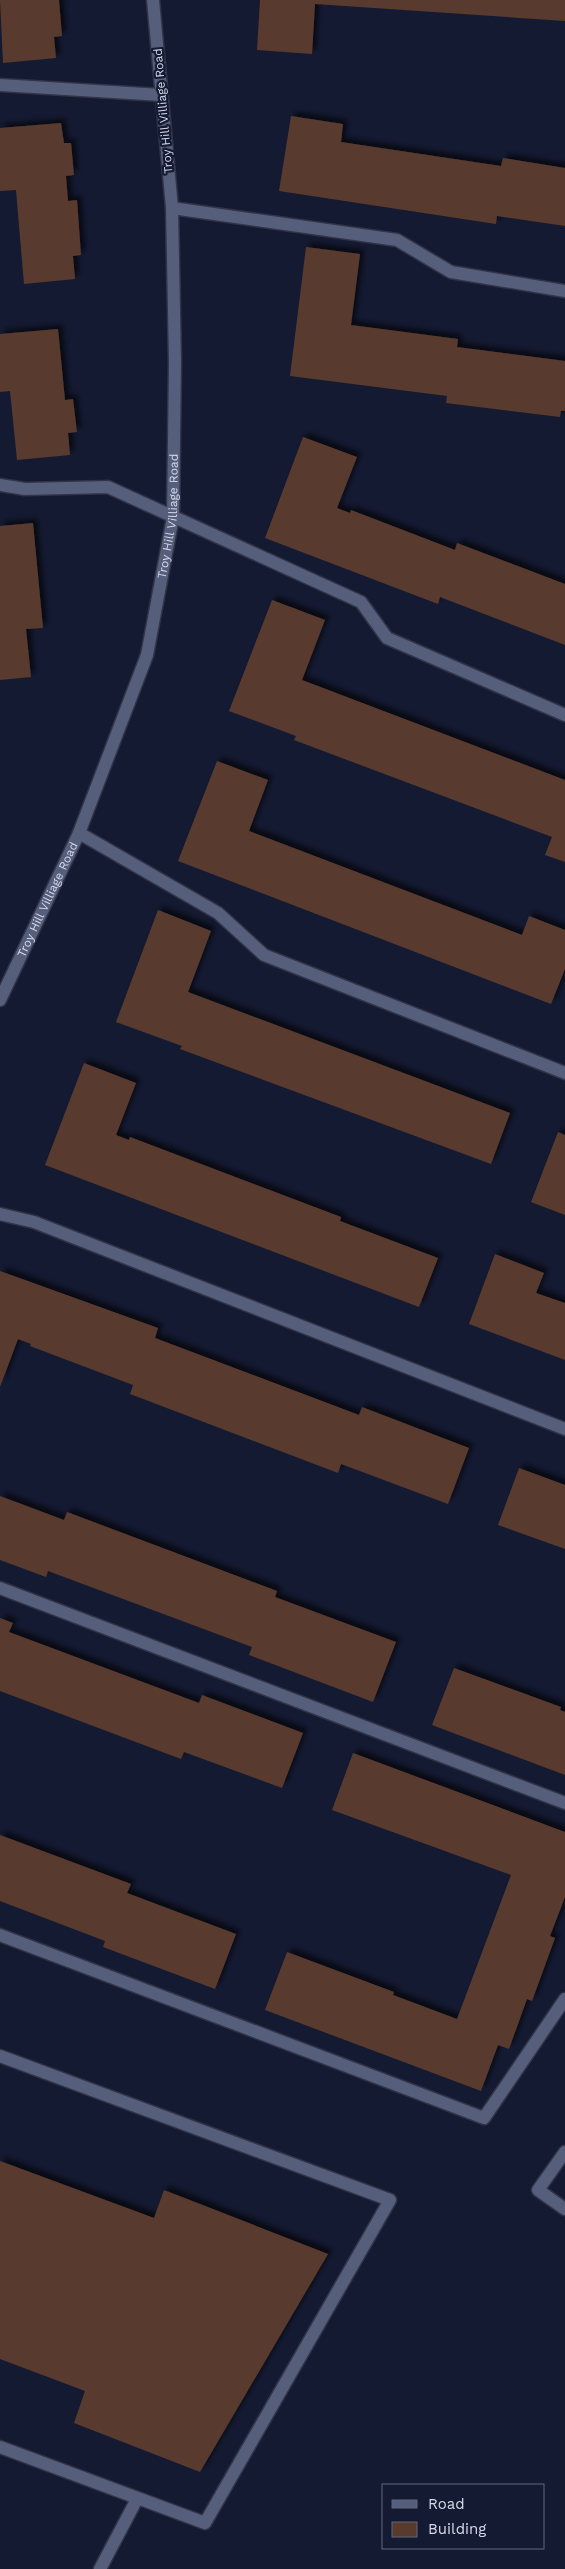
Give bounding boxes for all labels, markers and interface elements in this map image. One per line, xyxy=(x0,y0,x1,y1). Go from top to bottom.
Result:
street label: Troy Hill Villiage Road xyxy=(151,48,175,174)
street label: Troy Hill Villiage Road xyxy=(155,454,181,580)
street label: Troy Hill Villiage Road xyxy=(14,840,81,960)
legend xyxy=(382,2484,545,2549)
text: Road xyxy=(428,2495,465,2513)
text: Building xyxy=(428,2520,486,2538)

